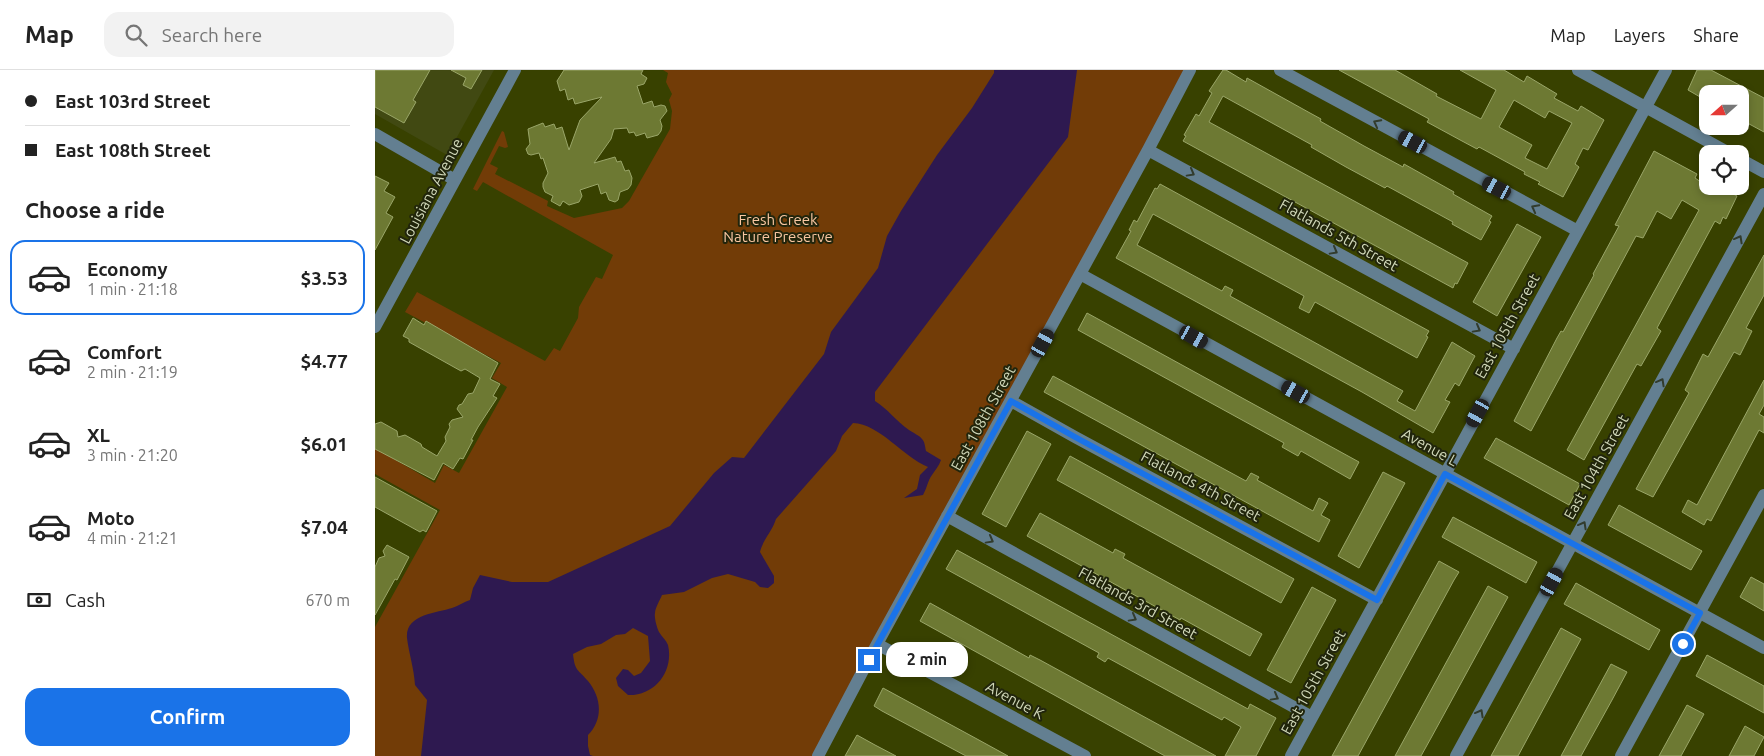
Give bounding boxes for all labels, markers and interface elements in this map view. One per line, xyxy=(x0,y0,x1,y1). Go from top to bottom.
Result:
search box xyxy=(104,12,454,57)
text: Map xyxy=(25,21,74,48)
icon: search xyxy=(122,21,150,49)
text: Search here xyxy=(162,24,262,46)
text: Map xyxy=(1550,25,1586,45)
text: Layers xyxy=(1614,25,1665,45)
text: Share xyxy=(1693,25,1739,45)
north arrow xyxy=(1699,85,1749,135)
map controls xyxy=(1699,85,1749,195)
text: East 103rd Street xyxy=(55,90,211,112)
one-way arrow xyxy=(1373,119,1382,129)
car xyxy=(1396,128,1429,156)
street label: Louisiana Avenue xyxy=(396,135,466,247)
text: East 108th Street xyxy=(55,139,211,161)
button: locate xyxy=(1699,145,1749,195)
one-way arrow xyxy=(1186,167,1195,177)
car xyxy=(1480,174,1513,202)
street label: Flatlands 5th Street xyxy=(1277,195,1401,275)
text: Choose a ride xyxy=(25,197,165,222)
one-way arrow xyxy=(1531,204,1540,214)
park label: Fresh Creek Nature Preserve xyxy=(723,211,833,245)
one-way arrow xyxy=(1733,236,1743,245)
one-way arrow xyxy=(1328,245,1337,255)
icon: car xyxy=(27,255,72,300)
text: Economy xyxy=(87,258,168,280)
text: $3.53 xyxy=(300,267,348,289)
street label: East 105th Street xyxy=(1471,271,1543,381)
text: 1 min · 21:18 xyxy=(87,280,178,298)
car xyxy=(1177,323,1210,351)
one-way arrow xyxy=(1471,323,1480,333)
car xyxy=(1029,326,1056,360)
icon: car xyxy=(27,338,72,383)
text: Comfort xyxy=(87,341,162,363)
text: $4.77 xyxy=(300,350,348,372)
text: 2 min · 21:19 xyxy=(87,363,178,381)
street label: East 108th Street xyxy=(947,363,1019,473)
car xyxy=(1279,378,1312,406)
one-way arrow xyxy=(1655,378,1665,387)
car xyxy=(1464,396,1491,430)
street label: East 104th Street xyxy=(1560,412,1632,522)
icon: car xyxy=(27,421,72,466)
text: XL xyxy=(87,424,110,446)
street label: Avenue L xyxy=(1399,425,1461,470)
text: $6.01 xyxy=(300,433,348,455)
text: 3 min · 21:20 xyxy=(87,446,178,464)
street label: Flatlands 4th Street xyxy=(1138,447,1264,525)
icon: car xyxy=(27,504,72,549)
text: Moto xyxy=(87,507,135,529)
text: $7.04 xyxy=(300,516,348,538)
one-way arrow xyxy=(1577,521,1587,530)
text: 4 min · 21:21 xyxy=(87,529,178,547)
one-way arrow xyxy=(985,534,994,544)
street label: Flatlands 3rd Street xyxy=(1076,563,1200,643)
car xyxy=(1538,565,1565,599)
icon: cash xyxy=(25,586,53,614)
text: Cash xyxy=(65,589,106,611)
text: 670 m xyxy=(305,591,350,609)
one-way arrow xyxy=(1127,612,1136,622)
street label: East 105th Street xyxy=(1277,627,1349,737)
route start xyxy=(1672,633,1694,655)
callout: 2 min xyxy=(887,642,969,678)
route end xyxy=(858,649,880,671)
text: 2 min xyxy=(907,650,947,668)
street label: Avenue K xyxy=(983,678,1047,722)
button: Confirm xyxy=(25,688,350,746)
one-way arrow xyxy=(1270,690,1279,700)
one-way arrow xyxy=(1474,710,1484,719)

